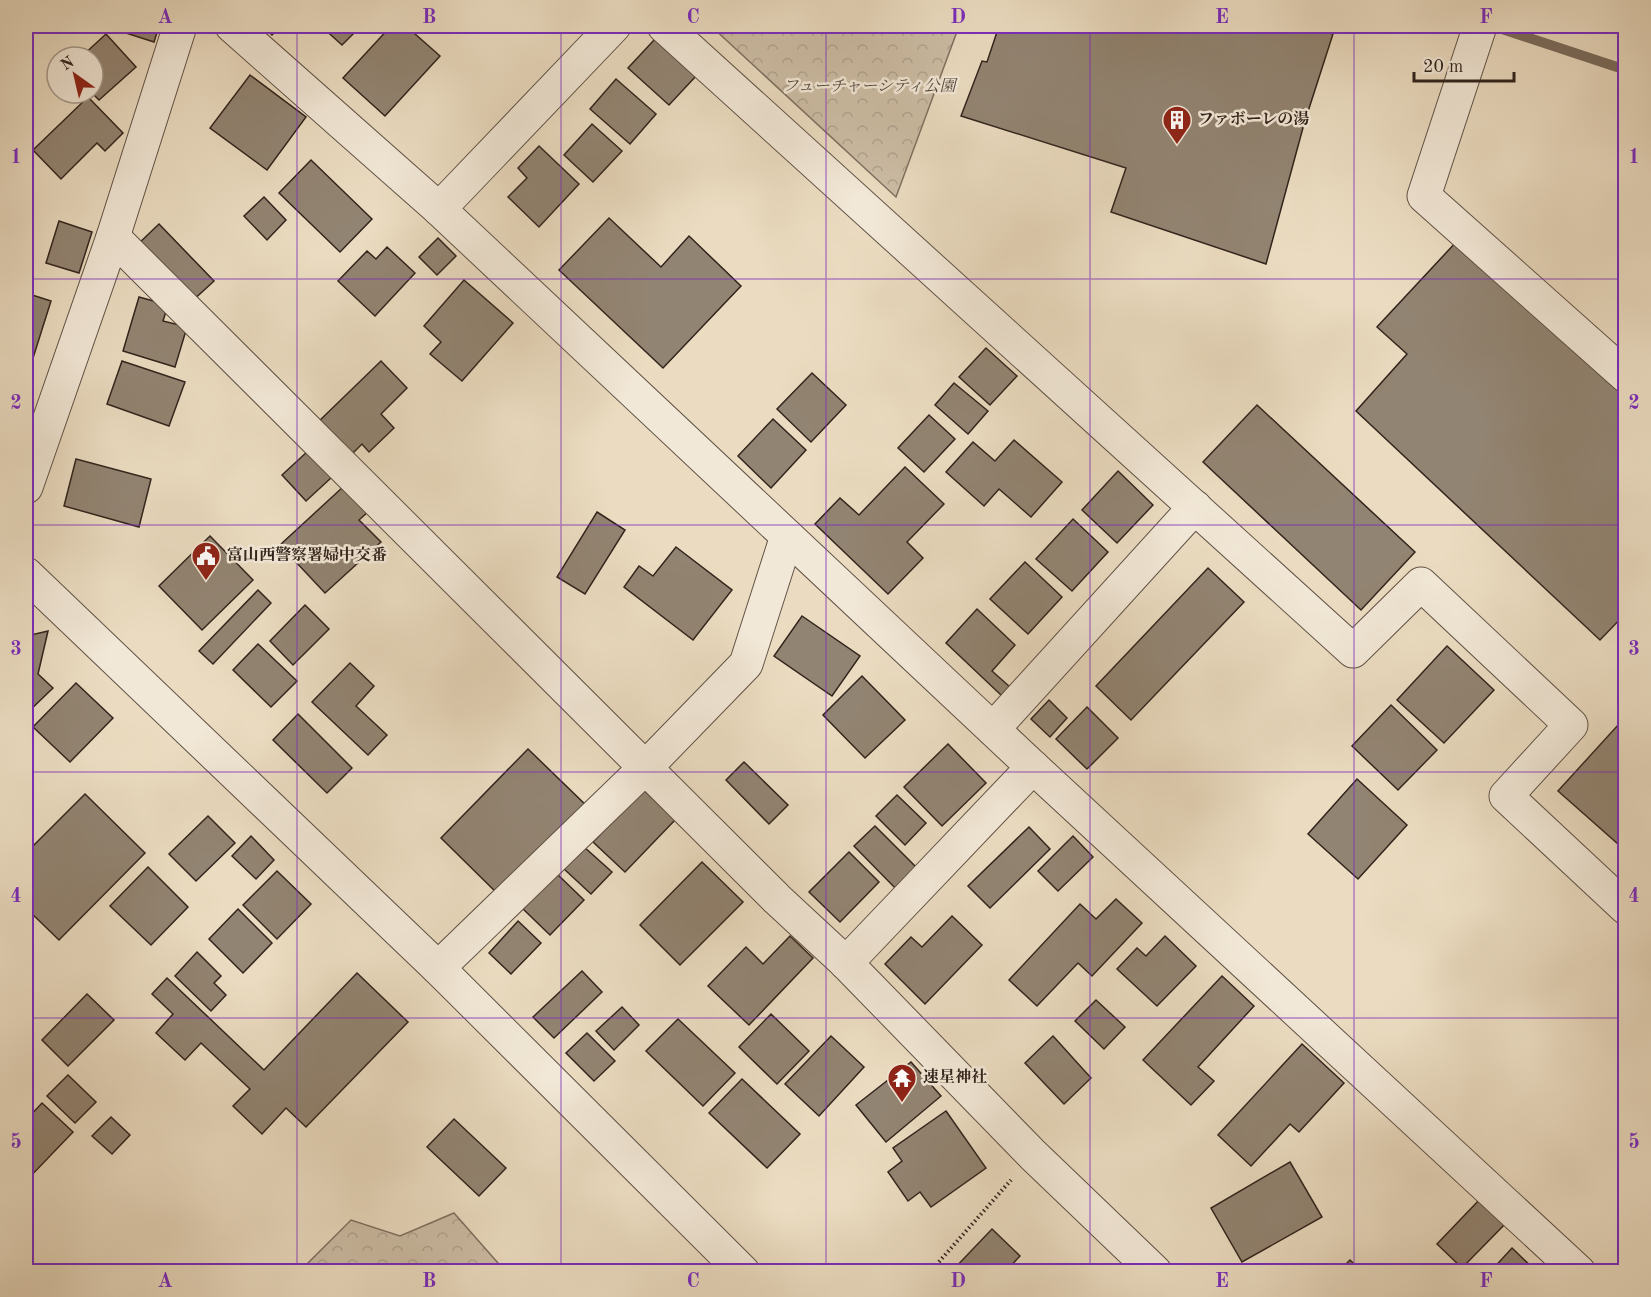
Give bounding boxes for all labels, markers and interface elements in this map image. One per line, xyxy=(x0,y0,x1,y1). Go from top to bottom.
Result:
text: A xyxy=(157,8,173,28)
text: B xyxy=(422,8,436,28)
text: C xyxy=(686,8,700,28)
text: D xyxy=(950,8,966,28)
text: E xyxy=(1215,8,1229,28)
text: F xyxy=(1479,8,1493,28)
north arrow xyxy=(45,45,105,105)
scale bar xyxy=(1414,45,1514,83)
text: N xyxy=(58,54,78,74)
text: 20 m xyxy=(1423,58,1463,76)
park label: フューチャーシティ公園 xyxy=(782,77,959,95)
building icon: ファボーレの湯 xyxy=(1161,104,1193,146)
place label: ファボーレの湯 xyxy=(1198,110,1309,128)
text: 1 xyxy=(10,148,22,168)
text: 1 xyxy=(1628,148,1640,168)
text: 2 xyxy=(10,394,22,414)
text: 2 xyxy=(1628,394,1640,414)
public building icon: 富山西警察署婦中交番 xyxy=(190,540,222,582)
place label: 富山西警察署婦中交番 xyxy=(227,546,387,564)
text: 3 xyxy=(10,640,22,660)
text: 3 xyxy=(1628,640,1640,660)
text: 4 xyxy=(10,887,22,907)
text: 4 xyxy=(1628,887,1640,907)
temple icon: 速星神社 xyxy=(886,1062,918,1104)
place label: 速星神社 xyxy=(923,1068,987,1086)
text: 5 xyxy=(10,1132,22,1153)
text: 5 xyxy=(1628,1132,1640,1153)
text: A xyxy=(157,1272,173,1292)
text: B xyxy=(422,1272,436,1292)
text: C xyxy=(686,1272,700,1292)
text: D xyxy=(950,1272,966,1292)
text: E xyxy=(1215,1272,1229,1292)
text: F xyxy=(1479,1272,1493,1292)

